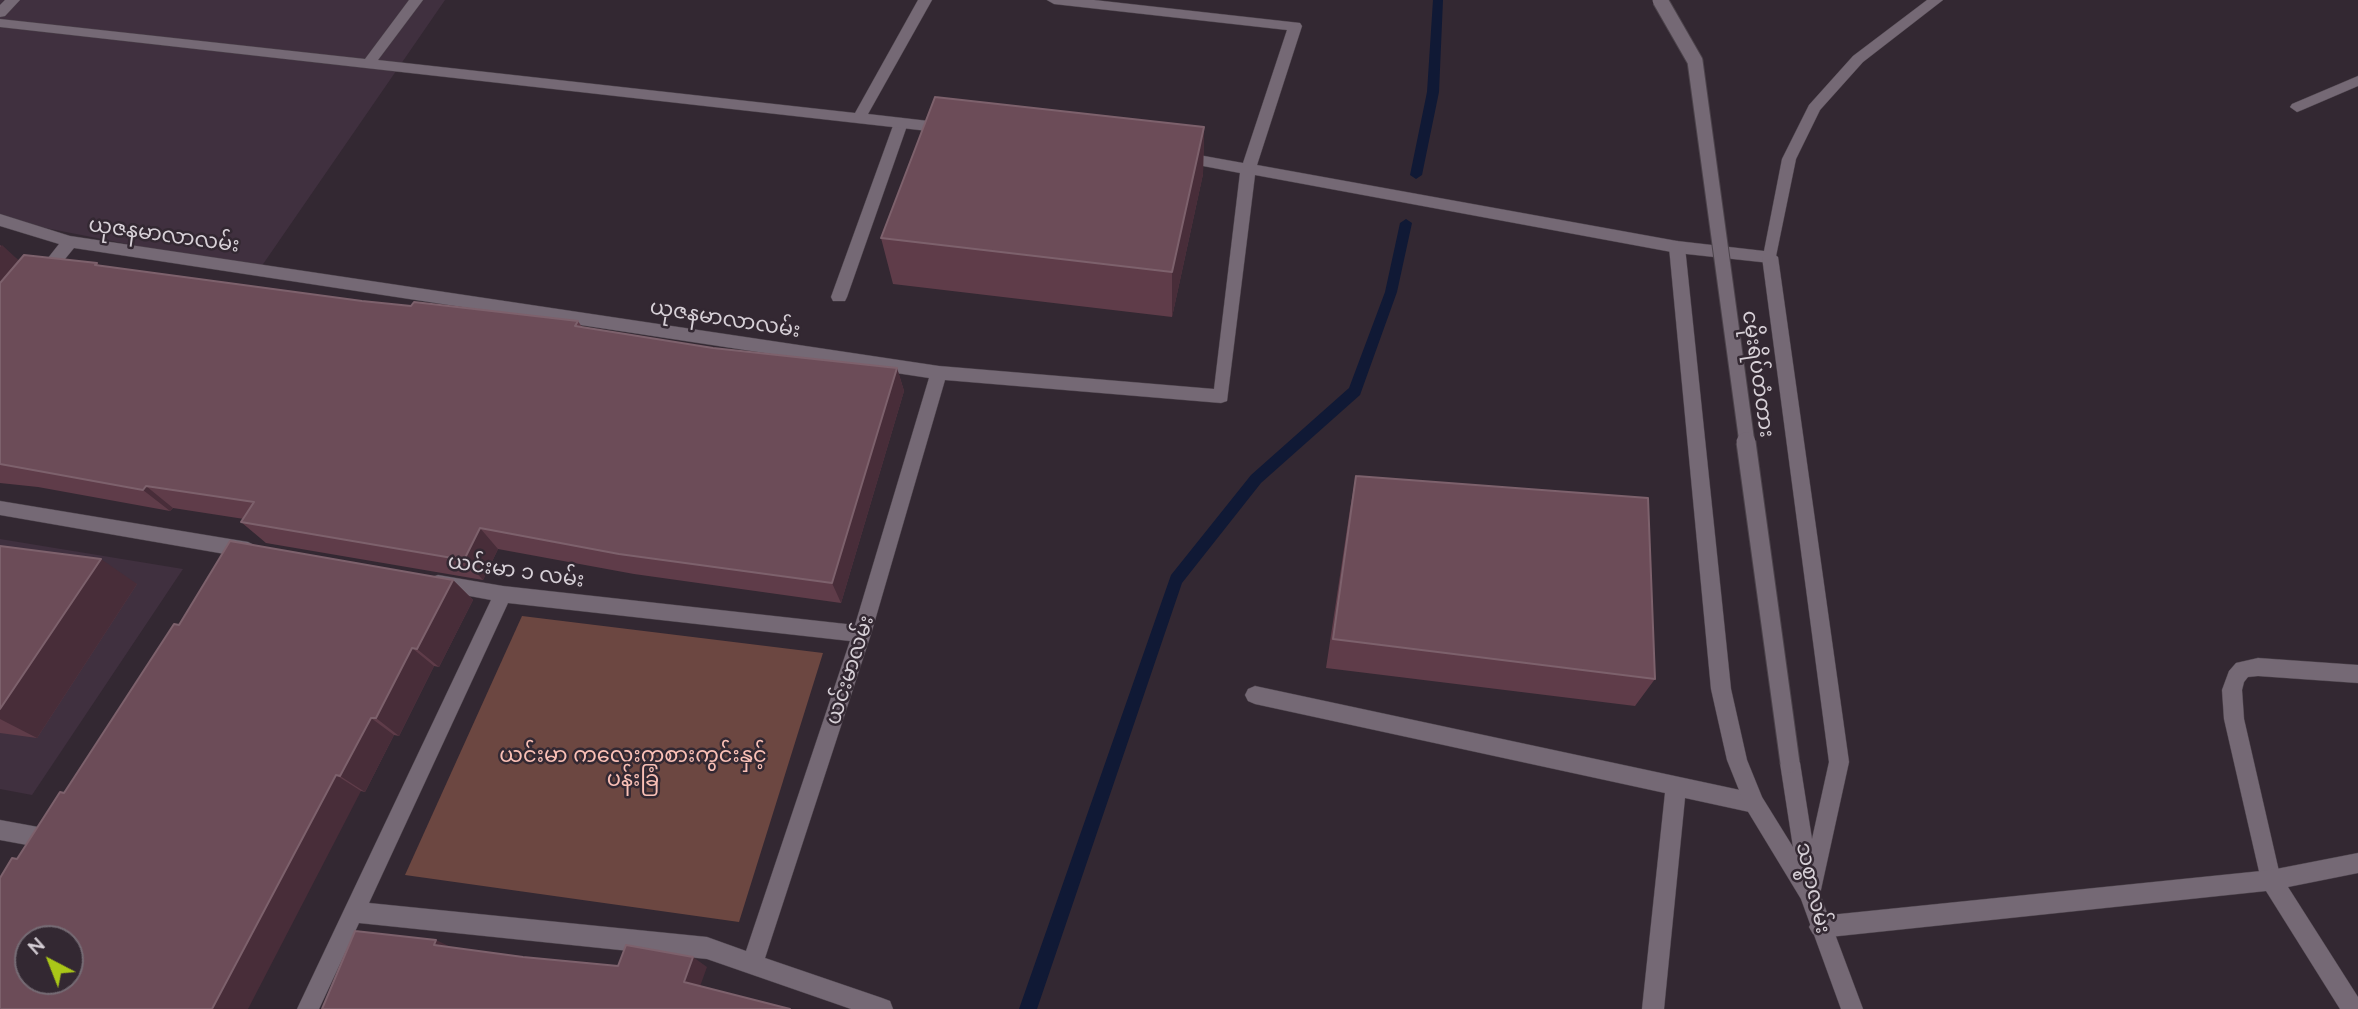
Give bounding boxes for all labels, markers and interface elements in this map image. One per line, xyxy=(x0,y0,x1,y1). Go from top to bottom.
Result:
street label: ယုဇနမာလာလမ်း xyxy=(87,212,241,258)
street label: ယုဇနမာလာလမ်း xyxy=(648,295,802,343)
street label: ငမိုးရိပ်တံတား xyxy=(1737,309,1779,439)
street label: ယင်းမာ ၁ လမ်း xyxy=(446,549,586,593)
street label: ယင်းမာလမ်း xyxy=(820,612,880,728)
park label: ယင်းမာ ကလေးကစားကွင်းနှင့် ပန်းခြံ xyxy=(499,743,767,793)
street label: သစ္စာလမ်း xyxy=(1790,840,1836,936)
north arrow xyxy=(14,925,84,995)
text: N xyxy=(23,932,50,960)

